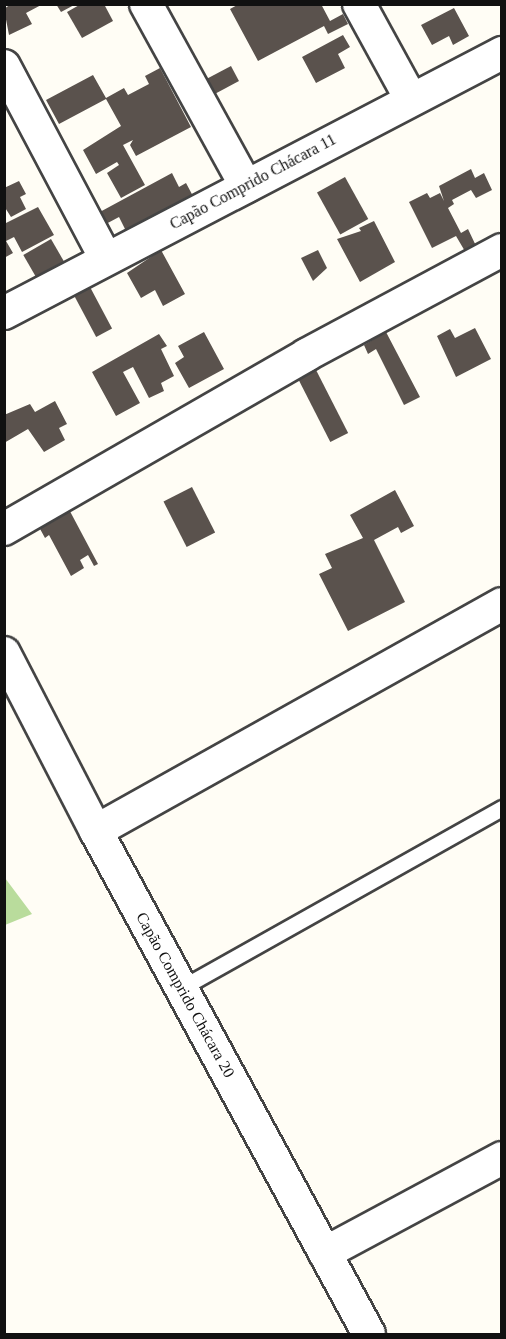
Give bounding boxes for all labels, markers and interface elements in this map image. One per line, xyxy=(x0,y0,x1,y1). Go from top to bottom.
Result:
street label: Capão Comprido Chácara 11 xyxy=(167,130,339,234)
street label: Capão Comprido Chácara 20 xyxy=(131,909,239,1081)

